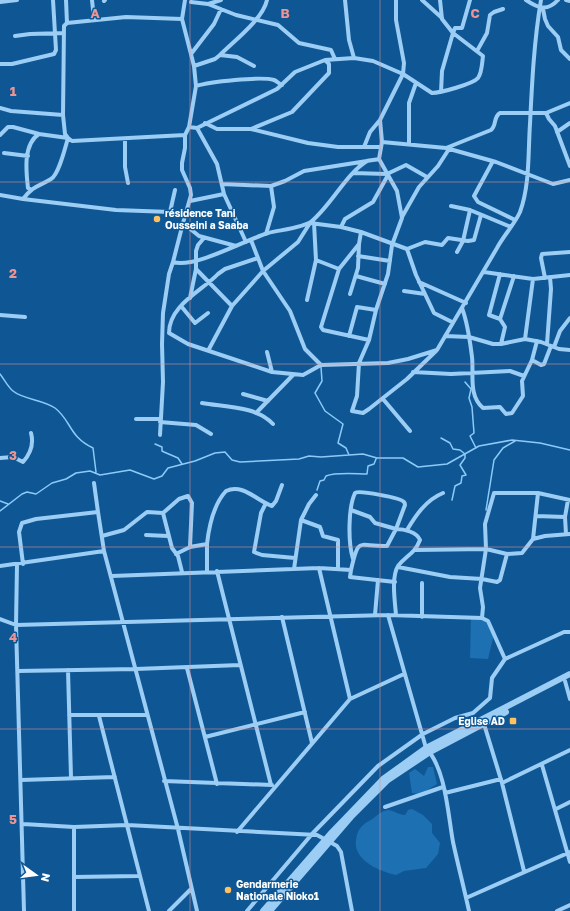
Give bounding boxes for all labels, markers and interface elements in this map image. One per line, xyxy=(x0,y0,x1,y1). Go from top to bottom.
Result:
text: A xyxy=(90,5,100,21)
text: B xyxy=(280,5,290,21)
text: C xyxy=(470,5,480,21)
text: 1 xyxy=(10,83,17,99)
place label: résidence Tani Ousseini a Saaba xyxy=(165,207,249,231)
marker: résidence Tani Ousseini a Saaba xyxy=(152,214,162,224)
text: 2 xyxy=(9,265,17,281)
text: 3 xyxy=(9,447,17,463)
text: 4 xyxy=(9,629,17,645)
place label: Eglise AD xyxy=(458,715,505,727)
marker: Eglise AD xyxy=(508,716,518,726)
text: 5 xyxy=(9,811,17,827)
north arrow xyxy=(16,855,56,895)
text: N xyxy=(39,872,54,883)
place label: Gendarmerie Nationale Nioko1 xyxy=(236,878,319,902)
marker: Gendarmerie Nationale Nioko1 xyxy=(223,885,233,895)

